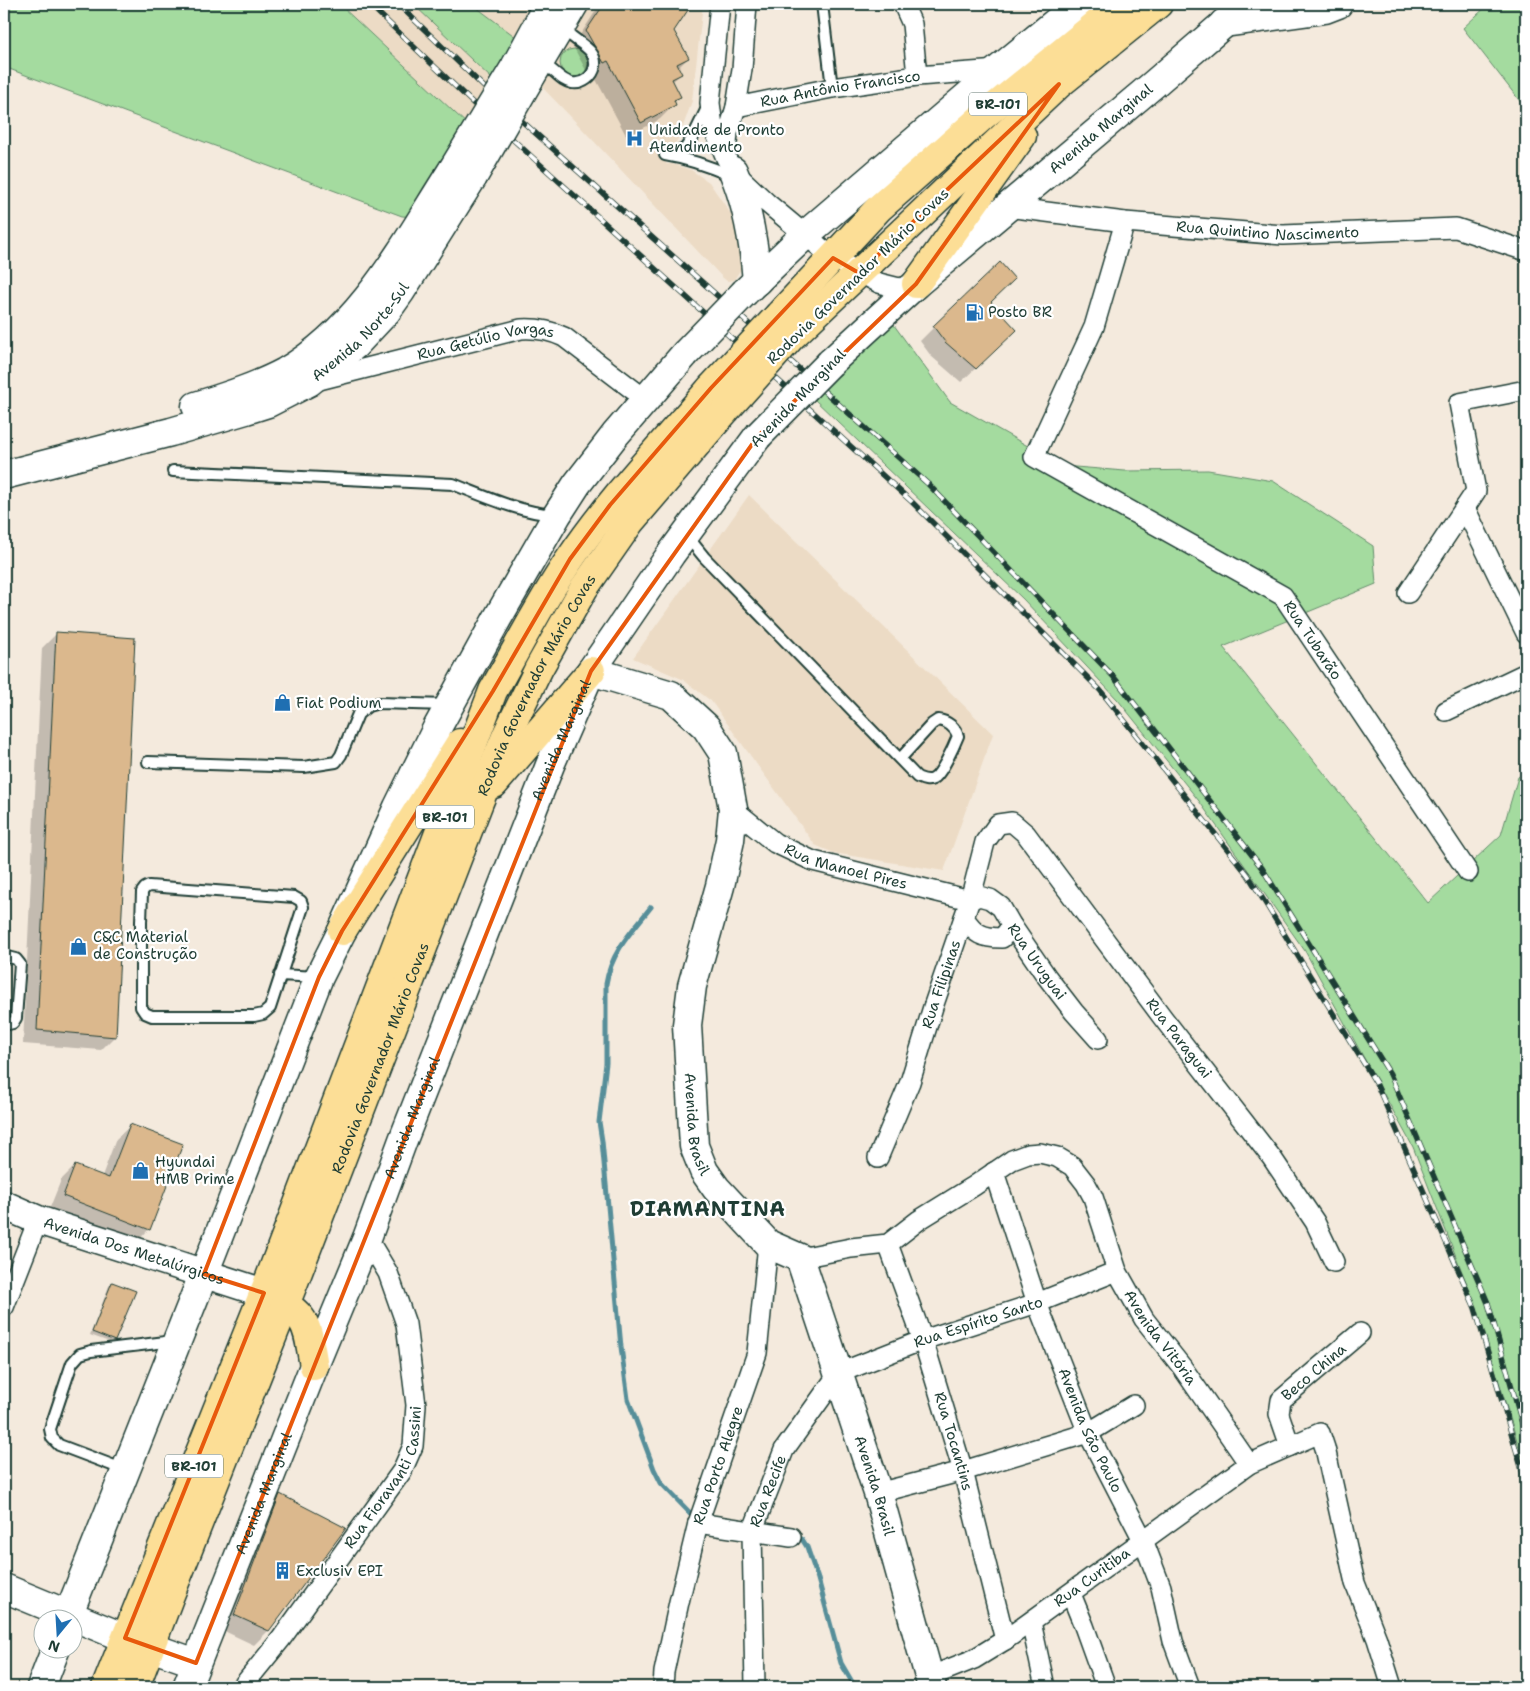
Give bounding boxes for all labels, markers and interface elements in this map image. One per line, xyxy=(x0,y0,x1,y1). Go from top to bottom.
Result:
street label: Rua Antônio Francisco xyxy=(758,66,922,112)
street label: Avenida Marginal xyxy=(1045,79,1157,178)
road number: BR-101 xyxy=(969,92,1027,116)
place label: Unidade de Pronto Atendimento xyxy=(649,120,785,157)
hospital icon: Unidade de Pronto Atendimento xyxy=(625,129,645,149)
street label: Rodovia Governador Mário Covas xyxy=(763,183,953,369)
street label: Rua Quintino Nascimento xyxy=(1175,216,1360,245)
street label: Avenida Norte-Sul xyxy=(307,278,414,386)
fuel station icon: Posto BR xyxy=(964,302,984,322)
place label: Posto BR xyxy=(988,302,1052,322)
street label: Rua Getúlio Vargas xyxy=(415,319,557,365)
street label: Avenida Marginal xyxy=(746,344,851,452)
street label: Rodovia Governador Mário Covas xyxy=(473,570,601,799)
street label: Rua Tubarão xyxy=(1279,597,1346,684)
street label: Avenida Marginal xyxy=(527,676,596,804)
shop icon: Fiat Podium xyxy=(272,693,292,713)
place label: Fiat Podium xyxy=(296,693,382,713)
road number: BR-101 xyxy=(416,806,474,829)
street label: Rua Manoel Pires xyxy=(781,839,909,894)
street label: Rua Uruguai xyxy=(1003,919,1071,1004)
place label: C&C Material de Construção xyxy=(93,927,197,964)
shop icon: C&C Material de Construção xyxy=(69,936,89,956)
street label: Rua Filipinas xyxy=(917,937,965,1031)
street label: Rodovia Governador Mário Covas xyxy=(327,940,434,1177)
street label: Rua Paraguai xyxy=(1142,994,1216,1083)
street label: Avenida Marginal xyxy=(379,1053,445,1182)
street label: Avenida Brasil xyxy=(680,1072,715,1180)
place label: Hyundai HMB Prime xyxy=(155,1152,235,1189)
shop icon: Hyundai HMB Prime xyxy=(131,1161,151,1181)
district label: DIAMANTINA xyxy=(630,1196,786,1222)
street label: Avenida Dos Metalúrgicos xyxy=(41,1212,227,1290)
street label: Avenida Vitória xyxy=(1119,1286,1202,1389)
street label: Rua Espírito Santo xyxy=(911,1292,1046,1353)
street label: Beco China xyxy=(1277,1338,1351,1405)
street label: Avenida São Paulo xyxy=(1053,1365,1127,1496)
street label: Rua Tocantins xyxy=(929,1389,978,1493)
street label: Rua Porto Alegre xyxy=(688,1403,748,1527)
street label: Rua Fioravanti Cassini xyxy=(339,1405,426,1553)
street label: Avenida Marginal xyxy=(230,1429,297,1558)
street label: Avenida Brasil xyxy=(850,1433,900,1538)
street label: Rua Recife xyxy=(745,1452,791,1530)
road number: BR-101 xyxy=(165,1454,223,1478)
street label: Rua Curitiba xyxy=(1050,1543,1135,1612)
building icon: Exclusiv EPI xyxy=(272,1561,292,1581)
place label: Exclusiv EPI xyxy=(296,1561,383,1581)
north arrow xyxy=(32,1608,82,1658)
text: N xyxy=(46,1636,62,1657)

